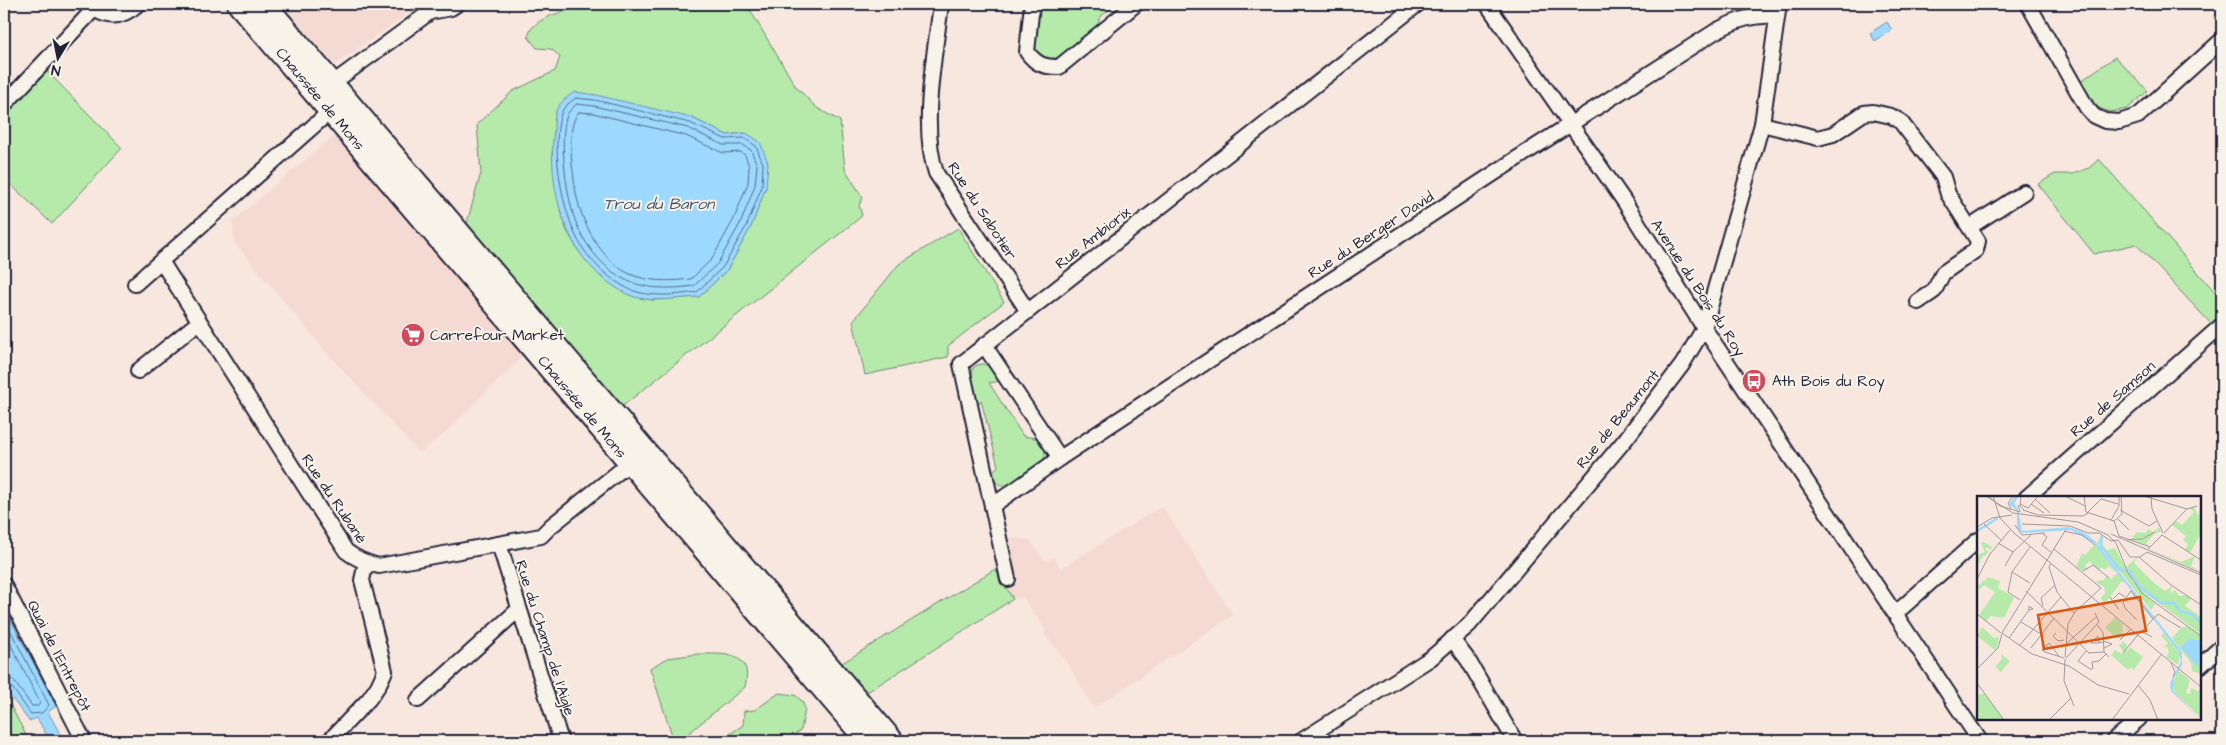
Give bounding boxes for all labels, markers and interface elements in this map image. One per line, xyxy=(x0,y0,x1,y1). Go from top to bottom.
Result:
north arrow xyxy=(32,32,82,82)
street label: Chaussée de Mons xyxy=(271,43,370,155)
text: N xyxy=(50,59,62,80)
street label: Rue du Sabotier xyxy=(943,158,1021,264)
street label: Rue du Berger David xyxy=(1304,186,1439,284)
water label: Trou du Baron xyxy=(604,193,716,215)
street label: Rue Ambiorix xyxy=(1051,201,1136,274)
street label: Avenue du Bois du Roy xyxy=(1645,215,1750,361)
supermarket icon: Carrefour Market xyxy=(400,322,426,348)
place label: Carrefour Market xyxy=(430,325,564,346)
street label: Chaussée de Mons xyxy=(533,351,632,463)
street label: Rue de Samson xyxy=(2066,356,2161,442)
street label: Rue de Beaumont xyxy=(1571,365,1665,473)
bus stop icon: Ath Bois du Roy xyxy=(1741,368,1767,394)
place label: Ath Bois du Roy xyxy=(1772,371,1885,393)
street label: Rue du Rubané xyxy=(296,450,372,548)
inset map xyxy=(1977,496,2201,720)
street label: Rue du Champ de l'Aigle xyxy=(509,558,580,719)
street label: Quai de l'Entrepôt xyxy=(22,597,96,715)

